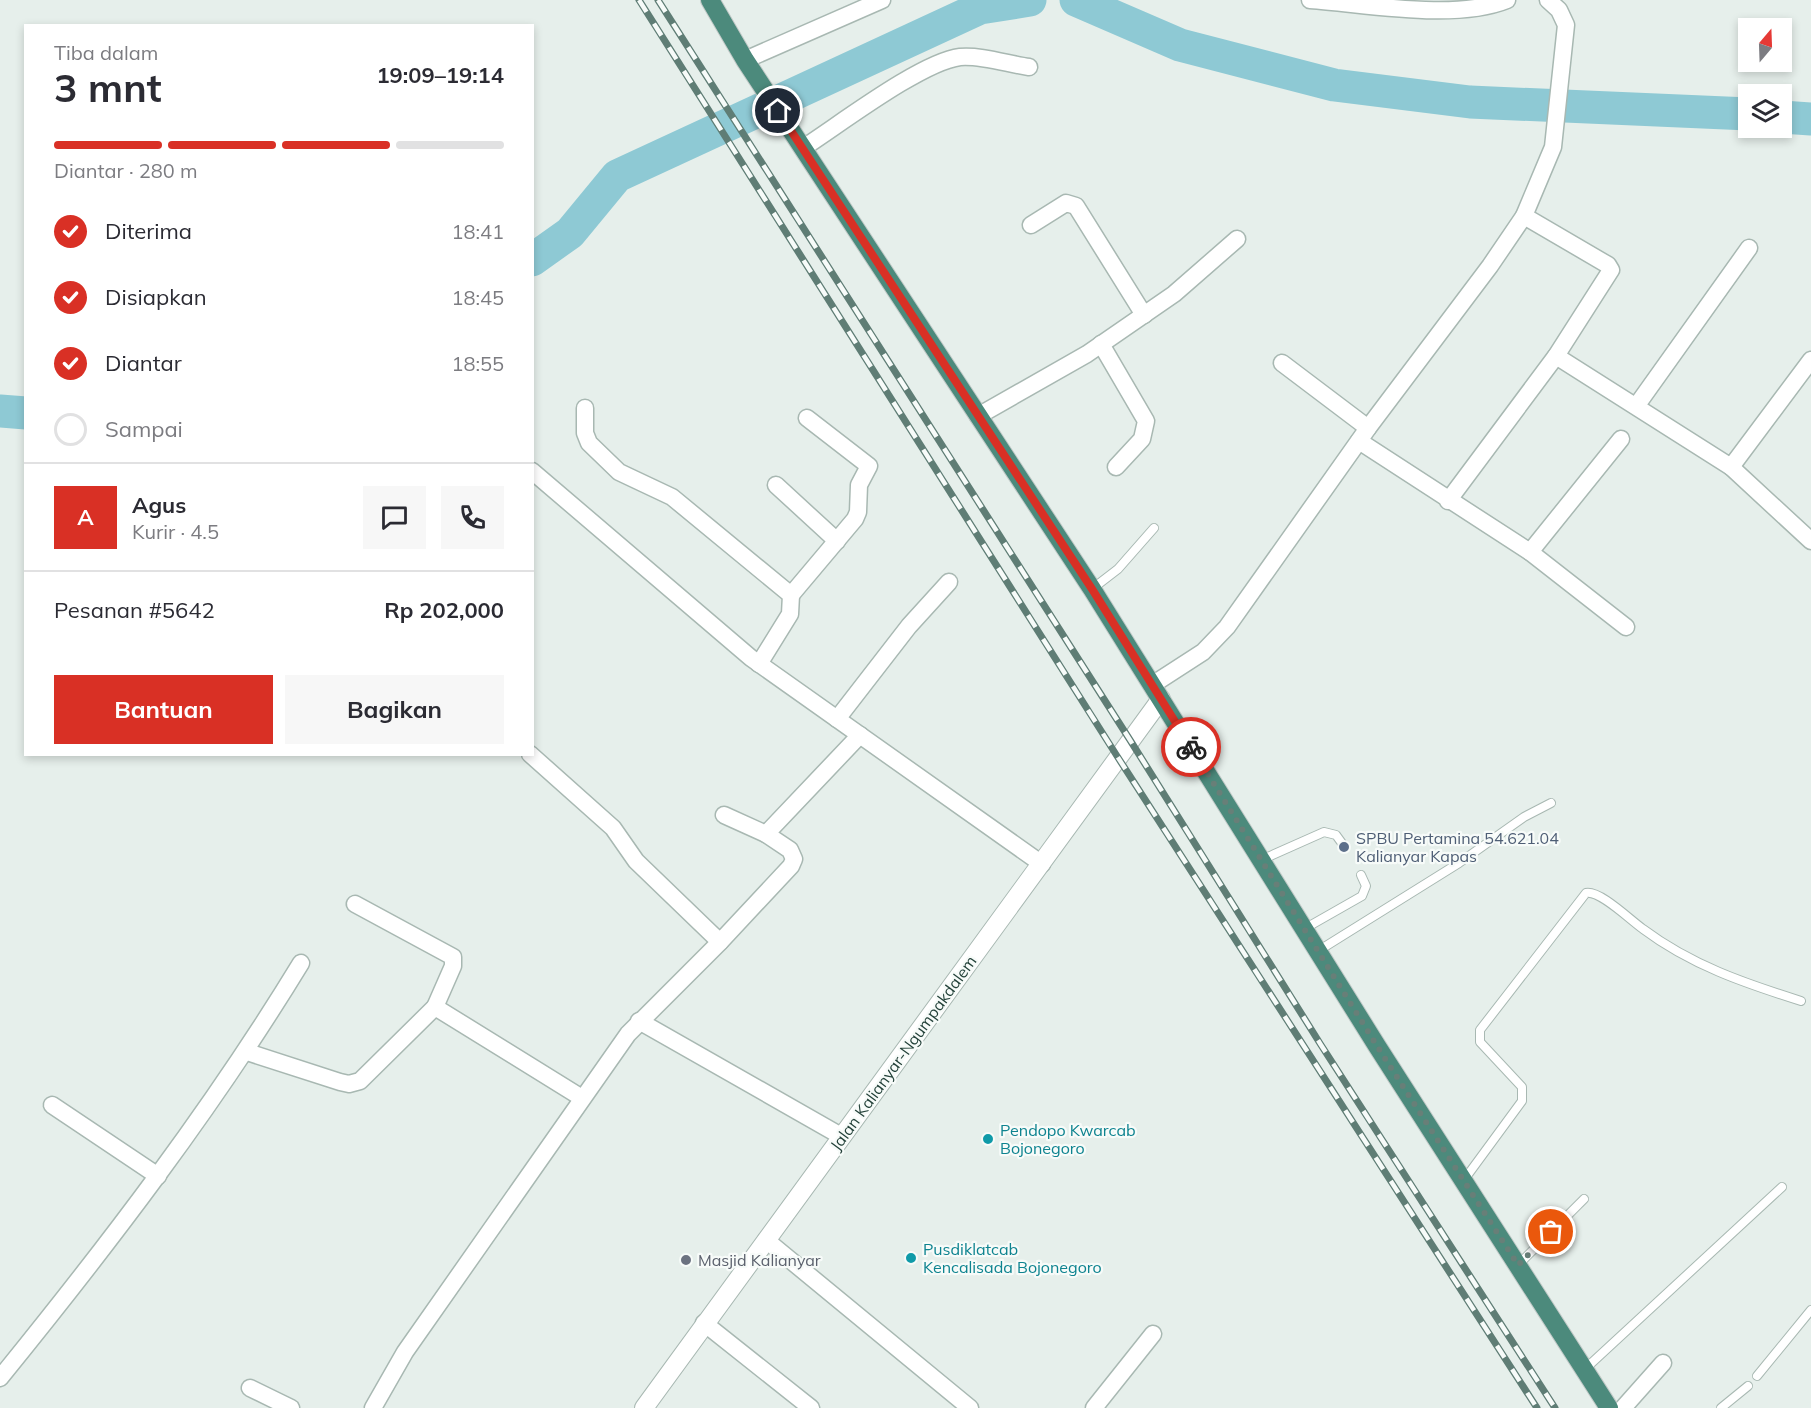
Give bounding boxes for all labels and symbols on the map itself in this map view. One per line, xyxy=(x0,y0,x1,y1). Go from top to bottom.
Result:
north arrow xyxy=(1738,18,1792,72)
pin xyxy=(752,85,803,136)
courier xyxy=(1161,717,1221,777)
place label: SPBU Pertamina 54.621.04 Kalianyar Kapas xyxy=(1356,828,1559,866)
marker: SPBU Pertamina 54.621.04 Kalianyar Kapas xyxy=(1337,840,1351,854)
street label: Jalan Kalianyar-Ngumpakdalem xyxy=(825,952,981,1154)
place label: Pendopo Kwarcab Bojonegoro xyxy=(1000,1120,1136,1158)
marker: Pendopo Kwarcab Bojonegoro xyxy=(981,1132,995,1146)
pin xyxy=(1525,1206,1576,1257)
place label: Pusdiklatcab Kencalisada Bojonegoro xyxy=(923,1239,1102,1277)
place label: Masjid Kalianyar xyxy=(698,1250,821,1270)
marker: Pusdiklatcab Kencalisada Bojonegoro xyxy=(904,1251,918,1265)
marker: Masjid Kalianyar xyxy=(679,1253,693,1267)

